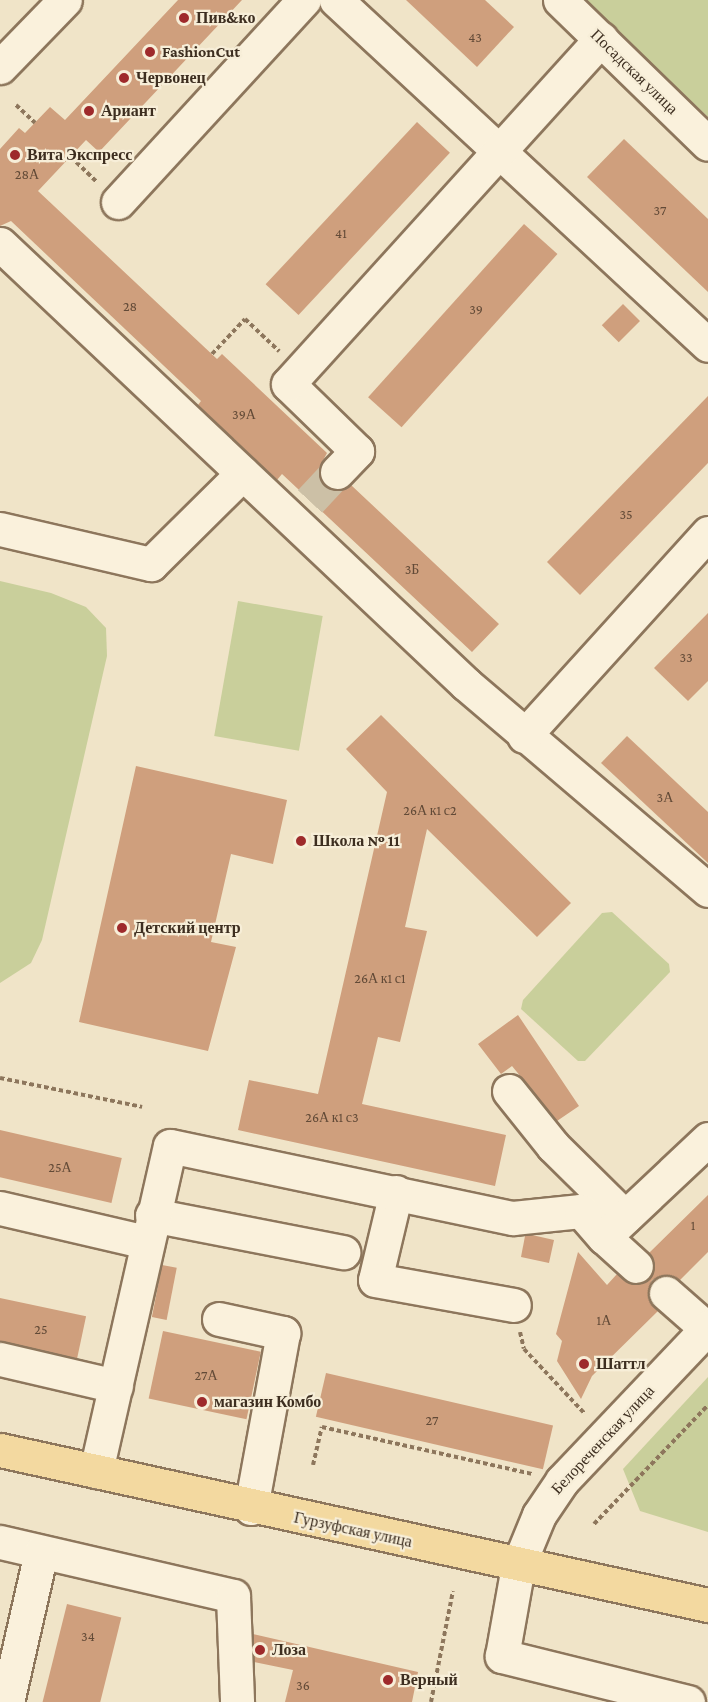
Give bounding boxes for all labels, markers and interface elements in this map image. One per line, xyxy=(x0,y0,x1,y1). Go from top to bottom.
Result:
place label: Пив&ко xyxy=(196,8,255,28)
marker: Пив&ко xyxy=(177,11,191,25)
street label: Посадская улица xyxy=(586,25,682,119)
house number: 43 xyxy=(468,29,482,45)
place label: FashionCut xyxy=(162,42,240,62)
marker: FashionCut xyxy=(143,45,157,59)
place label: Червонец xyxy=(136,68,206,88)
marker: Червонец xyxy=(117,71,131,85)
place label: Ариант xyxy=(101,101,156,121)
marker: Ариант xyxy=(82,104,96,118)
place label: Вита Экспресс xyxy=(27,145,132,165)
marker: Вита Экспресс xyxy=(8,148,22,162)
house number: 28А xyxy=(15,166,39,182)
house number: 37 xyxy=(654,202,666,218)
house number: 41 xyxy=(335,225,347,241)
house number: 28 xyxy=(123,298,137,314)
house number: 39 xyxy=(469,301,483,317)
house number: 39А xyxy=(232,406,256,422)
house number: 35 xyxy=(619,506,633,522)
house number: 3Б xyxy=(405,561,419,577)
house number: 33 xyxy=(679,649,693,665)
house number: 3А xyxy=(657,789,673,805)
house number: 26А к1 с2 xyxy=(403,802,457,818)
place label: Школа № 11 xyxy=(313,831,400,851)
marker: Школа № 11 xyxy=(294,834,308,848)
place label: Детский центр xyxy=(134,918,241,938)
marker: Детский центр xyxy=(115,921,129,935)
house number: 26А к1 с1 xyxy=(354,970,406,986)
house number: 26А к1 с3 xyxy=(305,1109,359,1125)
house number: 25А xyxy=(48,1159,72,1175)
house number: 1 xyxy=(691,1217,695,1233)
house number: 1А xyxy=(597,1312,611,1328)
house number: 25 xyxy=(34,1321,48,1337)
place label: Шаттл xyxy=(596,1354,645,1374)
marker: Шаттл xyxy=(577,1357,591,1371)
house number: 27А xyxy=(194,1367,218,1383)
street label: Белореченская улица xyxy=(547,1381,659,1499)
place label: магазин Комбо xyxy=(214,1392,321,1412)
marker: магазин Комбо xyxy=(195,1395,209,1409)
house number: 27 xyxy=(426,1412,438,1428)
street label: Гурзуфская улица xyxy=(292,1508,414,1552)
house number: 34 xyxy=(81,1628,95,1644)
place label: Лоза xyxy=(272,1640,306,1660)
marker: Лоза xyxy=(253,1643,267,1657)
place label: Верный xyxy=(400,1670,458,1690)
marker: Верный xyxy=(381,1673,395,1687)
house number: 36 xyxy=(296,1677,310,1693)

